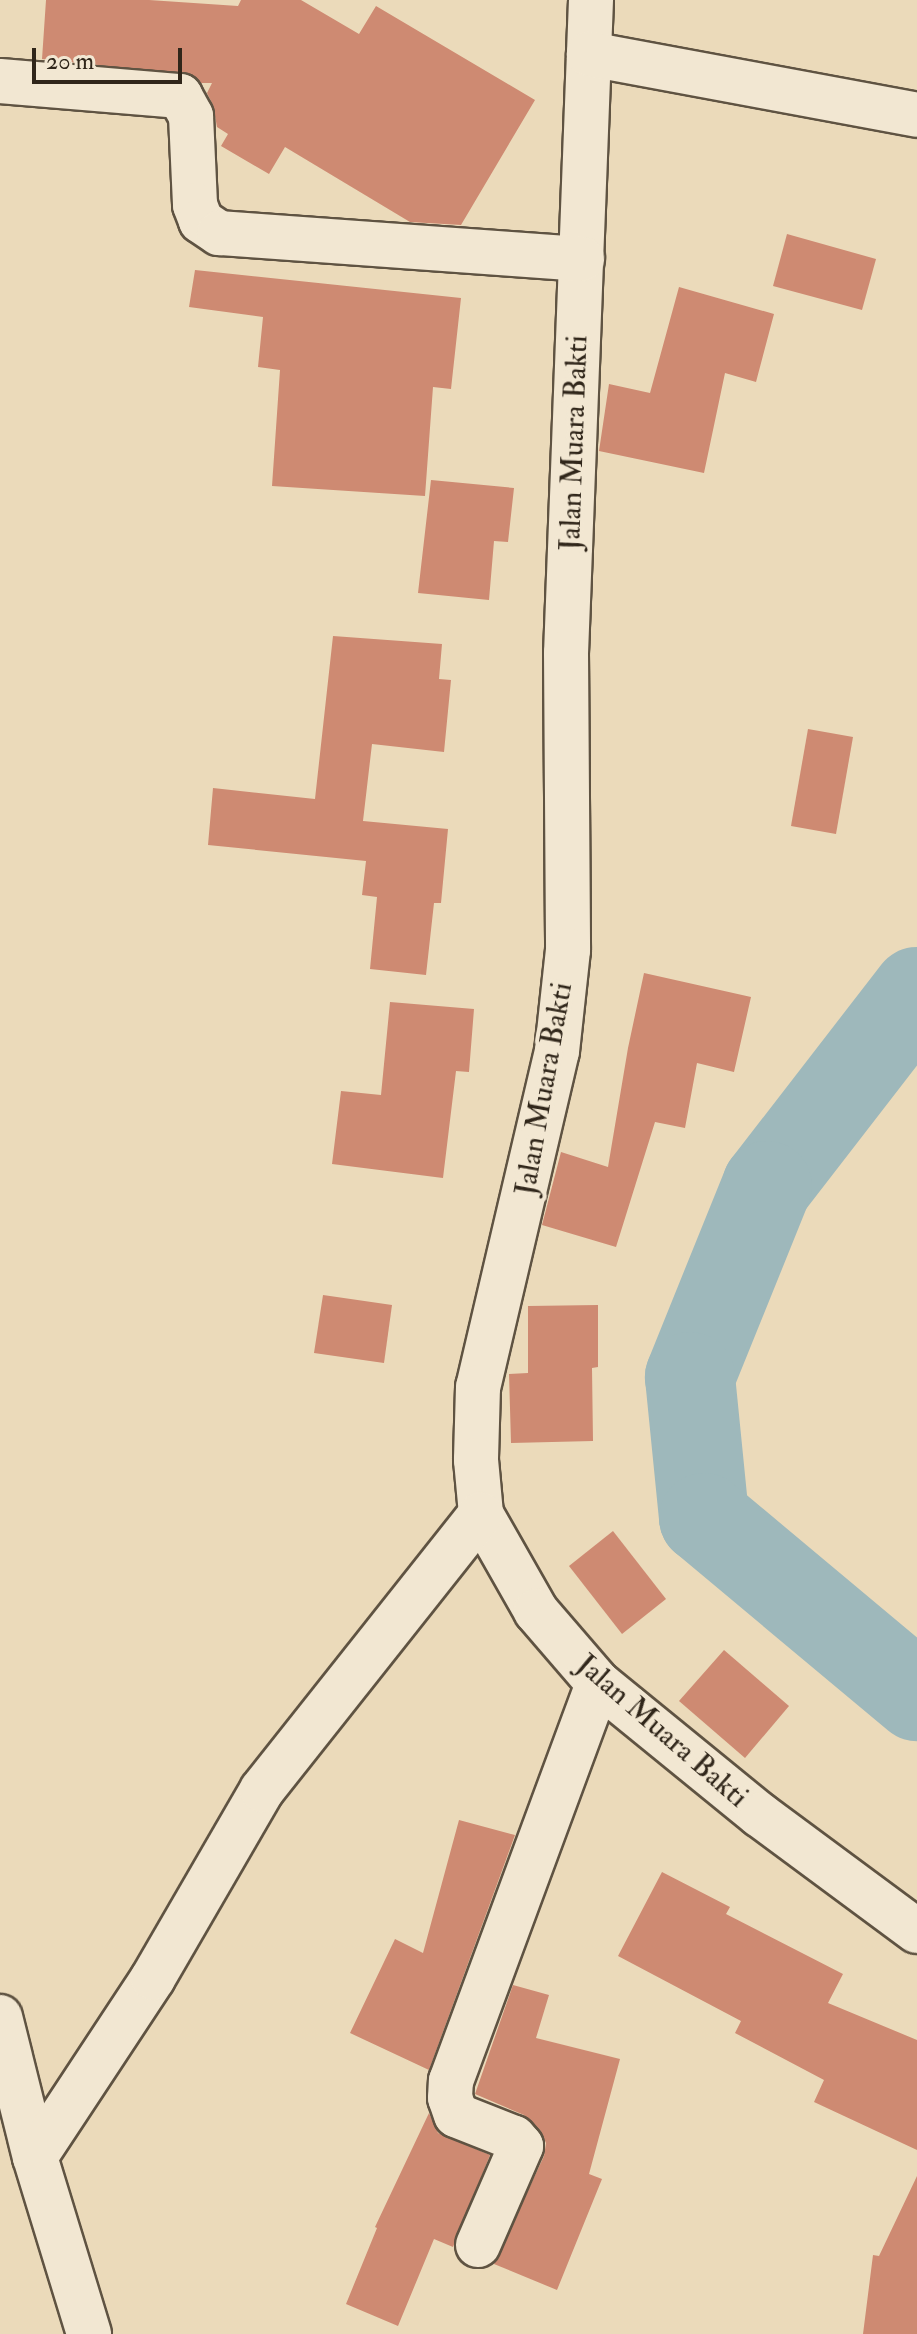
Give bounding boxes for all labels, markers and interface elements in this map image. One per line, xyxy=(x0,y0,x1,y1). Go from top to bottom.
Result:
scale bar xyxy=(36,32,186,82)
text: 20 m xyxy=(46,46,94,77)
street label: Jalan Muara Bakti xyxy=(552,335,596,551)
street label: Jalan Muara Bakti xyxy=(508,980,580,1198)
street label: Jalan Muara Bakti xyxy=(569,1647,755,1815)

